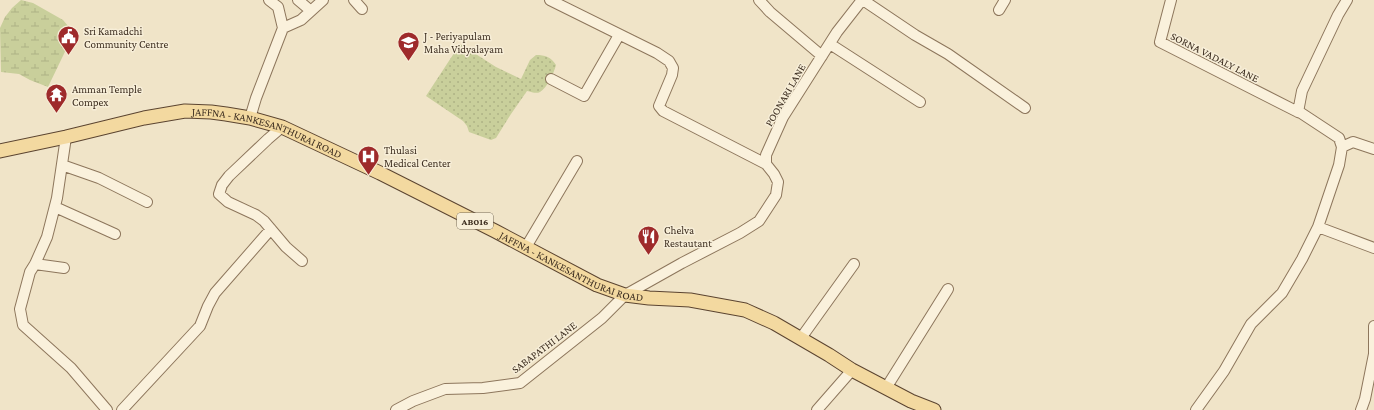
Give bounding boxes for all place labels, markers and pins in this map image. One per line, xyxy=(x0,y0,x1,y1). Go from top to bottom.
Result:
public building icon: Sri Kamadchi Community Centre xyxy=(56,24,82,57)
place label: Sri Kamadchi Community Centre xyxy=(84,25,168,51)
school or university icon: J - Periyapulam Maha Vidyalayam xyxy=(396,29,422,62)
place label: J - Periyapulam Maha Vidyalayam xyxy=(423,30,503,56)
temple icon: Amman Temple Compex xyxy=(43,82,69,115)
place label: Amman Temple Compex xyxy=(72,83,142,109)
hospital icon: Thulasi Medical Center xyxy=(356,143,382,176)
place label: Thulasi Medical Center xyxy=(384,144,451,169)
restaurant icon: Chelva Restautant xyxy=(635,223,661,256)
place label: Chelva Restautant xyxy=(664,224,712,249)

